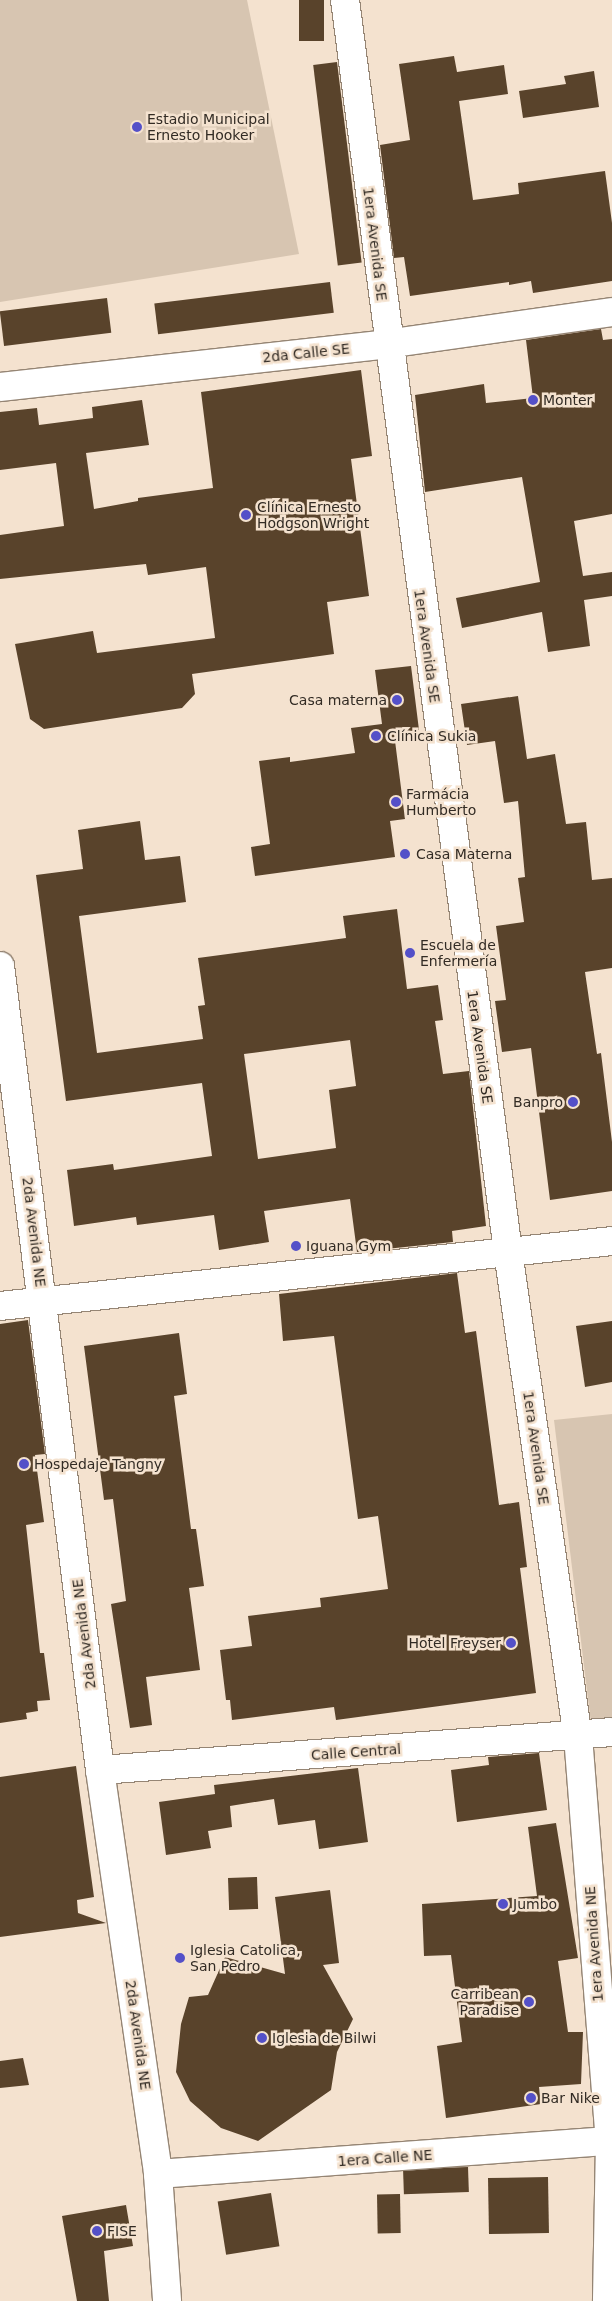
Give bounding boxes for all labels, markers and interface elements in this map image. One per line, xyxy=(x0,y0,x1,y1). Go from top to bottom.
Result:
place label: Estadio Municipal Ernesto Hooker xyxy=(147,111,270,144)
marker: Estadio Municipal Ernesto Hooker xyxy=(131,121,143,133)
street label: 1era Avenida SE xyxy=(360,186,390,302)
street label: 2da Calle SE xyxy=(261,340,351,366)
place label: Monter xyxy=(543,392,592,408)
marker: Monter xyxy=(527,394,539,406)
place label: Clínica Ernesto Hodgson Wright xyxy=(257,499,369,532)
marker: Clínica Ernesto Hodgson Wright xyxy=(239,508,253,522)
street label: 1era Avenida SE xyxy=(411,588,443,704)
place label: Casa materna xyxy=(289,692,387,708)
marker: Casa materna xyxy=(391,694,403,706)
place label: Clínica Sukia xyxy=(387,728,476,744)
marker: Clínica Sukia xyxy=(369,729,383,743)
place label: Farmácia Humberto xyxy=(406,786,476,819)
marker: Farmácia Humberto xyxy=(390,796,402,808)
place label: Casa Materna xyxy=(416,846,512,862)
marker: Casa Materna xyxy=(398,847,412,861)
place label: Escuela de Enfermería xyxy=(420,937,497,970)
marker: Escuela de Enfermería xyxy=(404,947,416,959)
street label: 1era Avenida SE xyxy=(464,989,496,1105)
place label: Banpro xyxy=(513,1094,563,1110)
marker: Banpro xyxy=(567,1096,579,1108)
street label: 2da Avenida NE xyxy=(19,1176,49,1288)
place label: Iguana Gym xyxy=(306,1238,391,1254)
marker: Iguana Gym xyxy=(290,1240,302,1252)
street label: 1era Avenida SE xyxy=(520,1390,552,1506)
place label: Hospedaje Tangny xyxy=(34,1456,162,1472)
marker: Hospedaje Tangny xyxy=(18,1458,30,1470)
street label: 2da Avenida NE xyxy=(69,1578,99,1690)
place label: Hotel Freyser xyxy=(408,1635,501,1651)
marker: Hotel Freyser xyxy=(505,1637,517,1649)
street label: Calle Central xyxy=(310,1740,402,1764)
street label: 1era Avenida NE xyxy=(582,1886,606,2002)
place label: Jumbo xyxy=(513,1896,557,1912)
marker: Jumbo xyxy=(497,1898,509,1910)
place label: Iglesia Catolica, San Pedro xyxy=(190,1942,301,1974)
marker: Iglesia Catolica, San Pedro xyxy=(174,1952,186,1964)
street label: 2da Avenida NE xyxy=(122,1979,154,2091)
place label: Carribean Paradise xyxy=(451,1986,519,2018)
marker: Carribean Paradise xyxy=(523,1996,535,2008)
place label: Iglesia de Bilwi xyxy=(272,2030,376,2046)
marker: Iglesia de Bilwi xyxy=(256,2032,268,2044)
place label: Bar Nike xyxy=(541,2090,600,2106)
marker: Bar Nike xyxy=(525,2092,537,2104)
street label: 1era Calle NE xyxy=(337,2146,433,2170)
place label: FISE xyxy=(107,2223,137,2239)
marker: FISE xyxy=(91,2225,103,2237)

